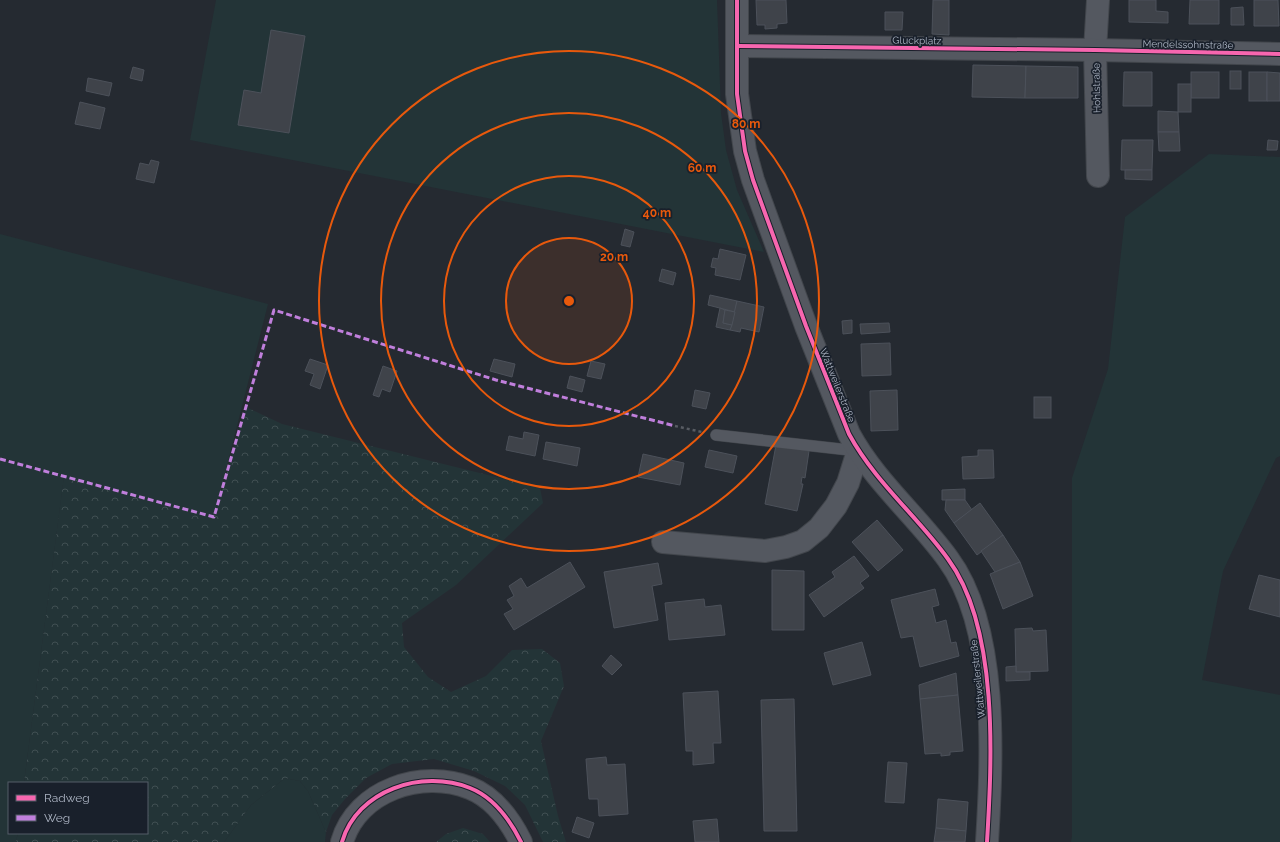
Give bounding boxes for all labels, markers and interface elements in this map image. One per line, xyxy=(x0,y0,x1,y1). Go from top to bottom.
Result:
street label: Gluckplatz xyxy=(892,35,942,46)
street label: Mendelssohnstraße xyxy=(1142,38,1234,51)
street label: Hohlstraße xyxy=(1091,63,1102,113)
text: 80 m xyxy=(732,117,760,131)
text: 60 m xyxy=(688,161,716,175)
text: 40 m xyxy=(643,206,671,220)
text: 20 m xyxy=(600,250,628,264)
centre of rings xyxy=(562,294,576,308)
street label: Wattweilerstraße xyxy=(818,347,857,424)
street label: Wattweilerstraße xyxy=(968,639,987,719)
legend xyxy=(8,782,148,834)
text: Radweg xyxy=(44,791,90,805)
text: Weg xyxy=(44,811,70,825)

